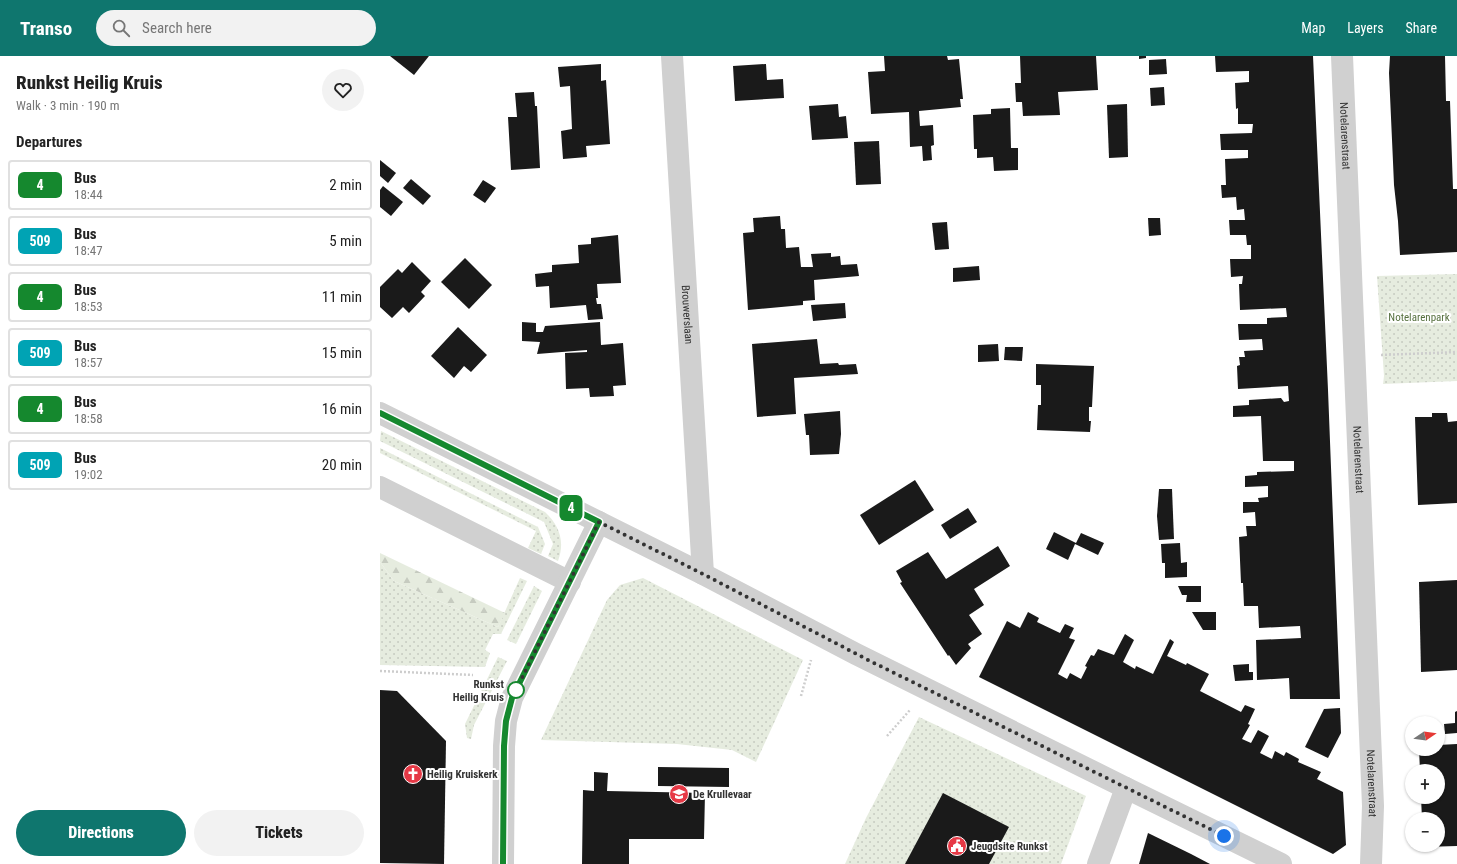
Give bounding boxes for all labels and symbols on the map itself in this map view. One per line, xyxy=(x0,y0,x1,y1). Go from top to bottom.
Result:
street label: Notelarenstraat xyxy=(1337,102,1353,170)
street label: Brouwerslaan xyxy=(679,285,696,344)
park label: Notelarenpark xyxy=(1388,311,1450,324)
street label: Notelarenstraat xyxy=(1351,426,1367,494)
line badge: 4 xyxy=(558,495,584,521)
place label: Runkst Heilig Kruis xyxy=(453,678,505,704)
marker: Runkst Heilig Kruis xyxy=(507,681,525,699)
north arrow xyxy=(1405,716,1445,756)
street label: Notelarenstraat xyxy=(1364,749,1380,817)
church icon: Heilig Kruiskerk xyxy=(402,763,424,785)
place label: Heilig Kruiskerk xyxy=(427,768,498,781)
school or university icon: De Krullevaar xyxy=(668,783,690,805)
place label: De Krullevaar xyxy=(693,788,752,801)
your location xyxy=(1214,826,1234,846)
public building icon: Jeugdsite Runkst xyxy=(946,835,968,857)
place label: Jeugdsite Runkst xyxy=(971,840,1048,853)

